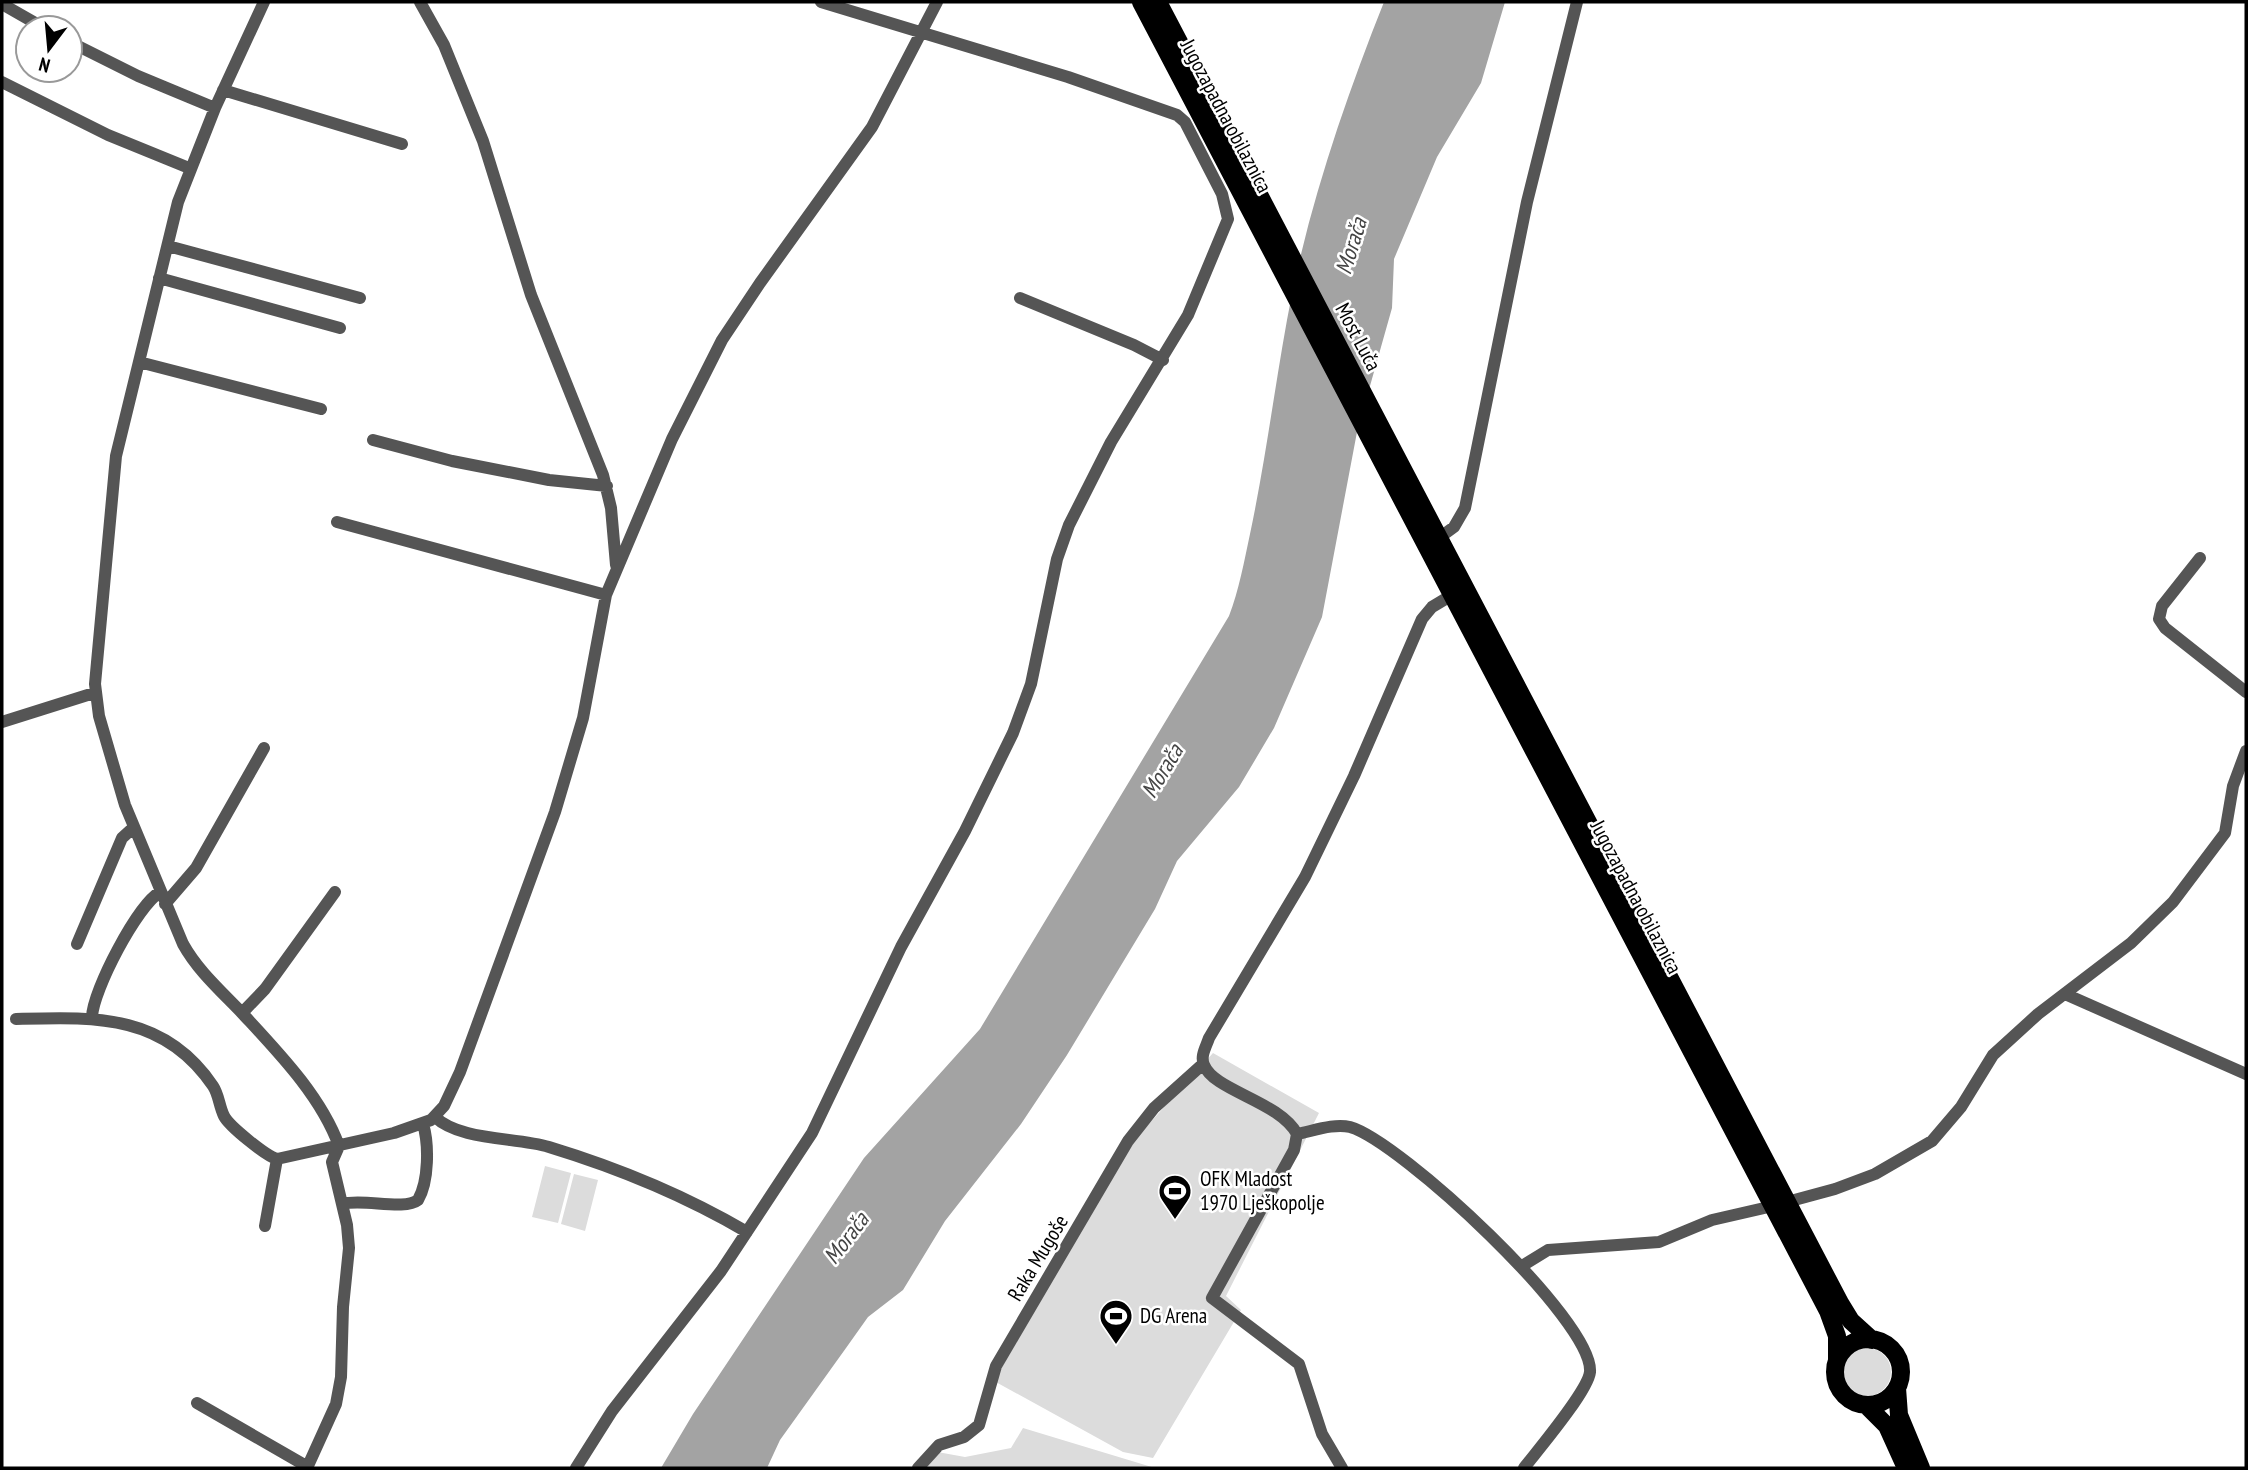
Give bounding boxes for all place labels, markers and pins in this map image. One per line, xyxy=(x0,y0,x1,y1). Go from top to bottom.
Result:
place label: OFK Mladost 1970 Lješkopolje xyxy=(1200,1165,1325,1216)
sports icon: OFK Mladost 1970 Lješkopolje xyxy=(1156,1172,1194,1221)
sports icon: DG Arena xyxy=(1097,1297,1135,1346)
place label: DG Arena xyxy=(1140,1302,1207,1329)

